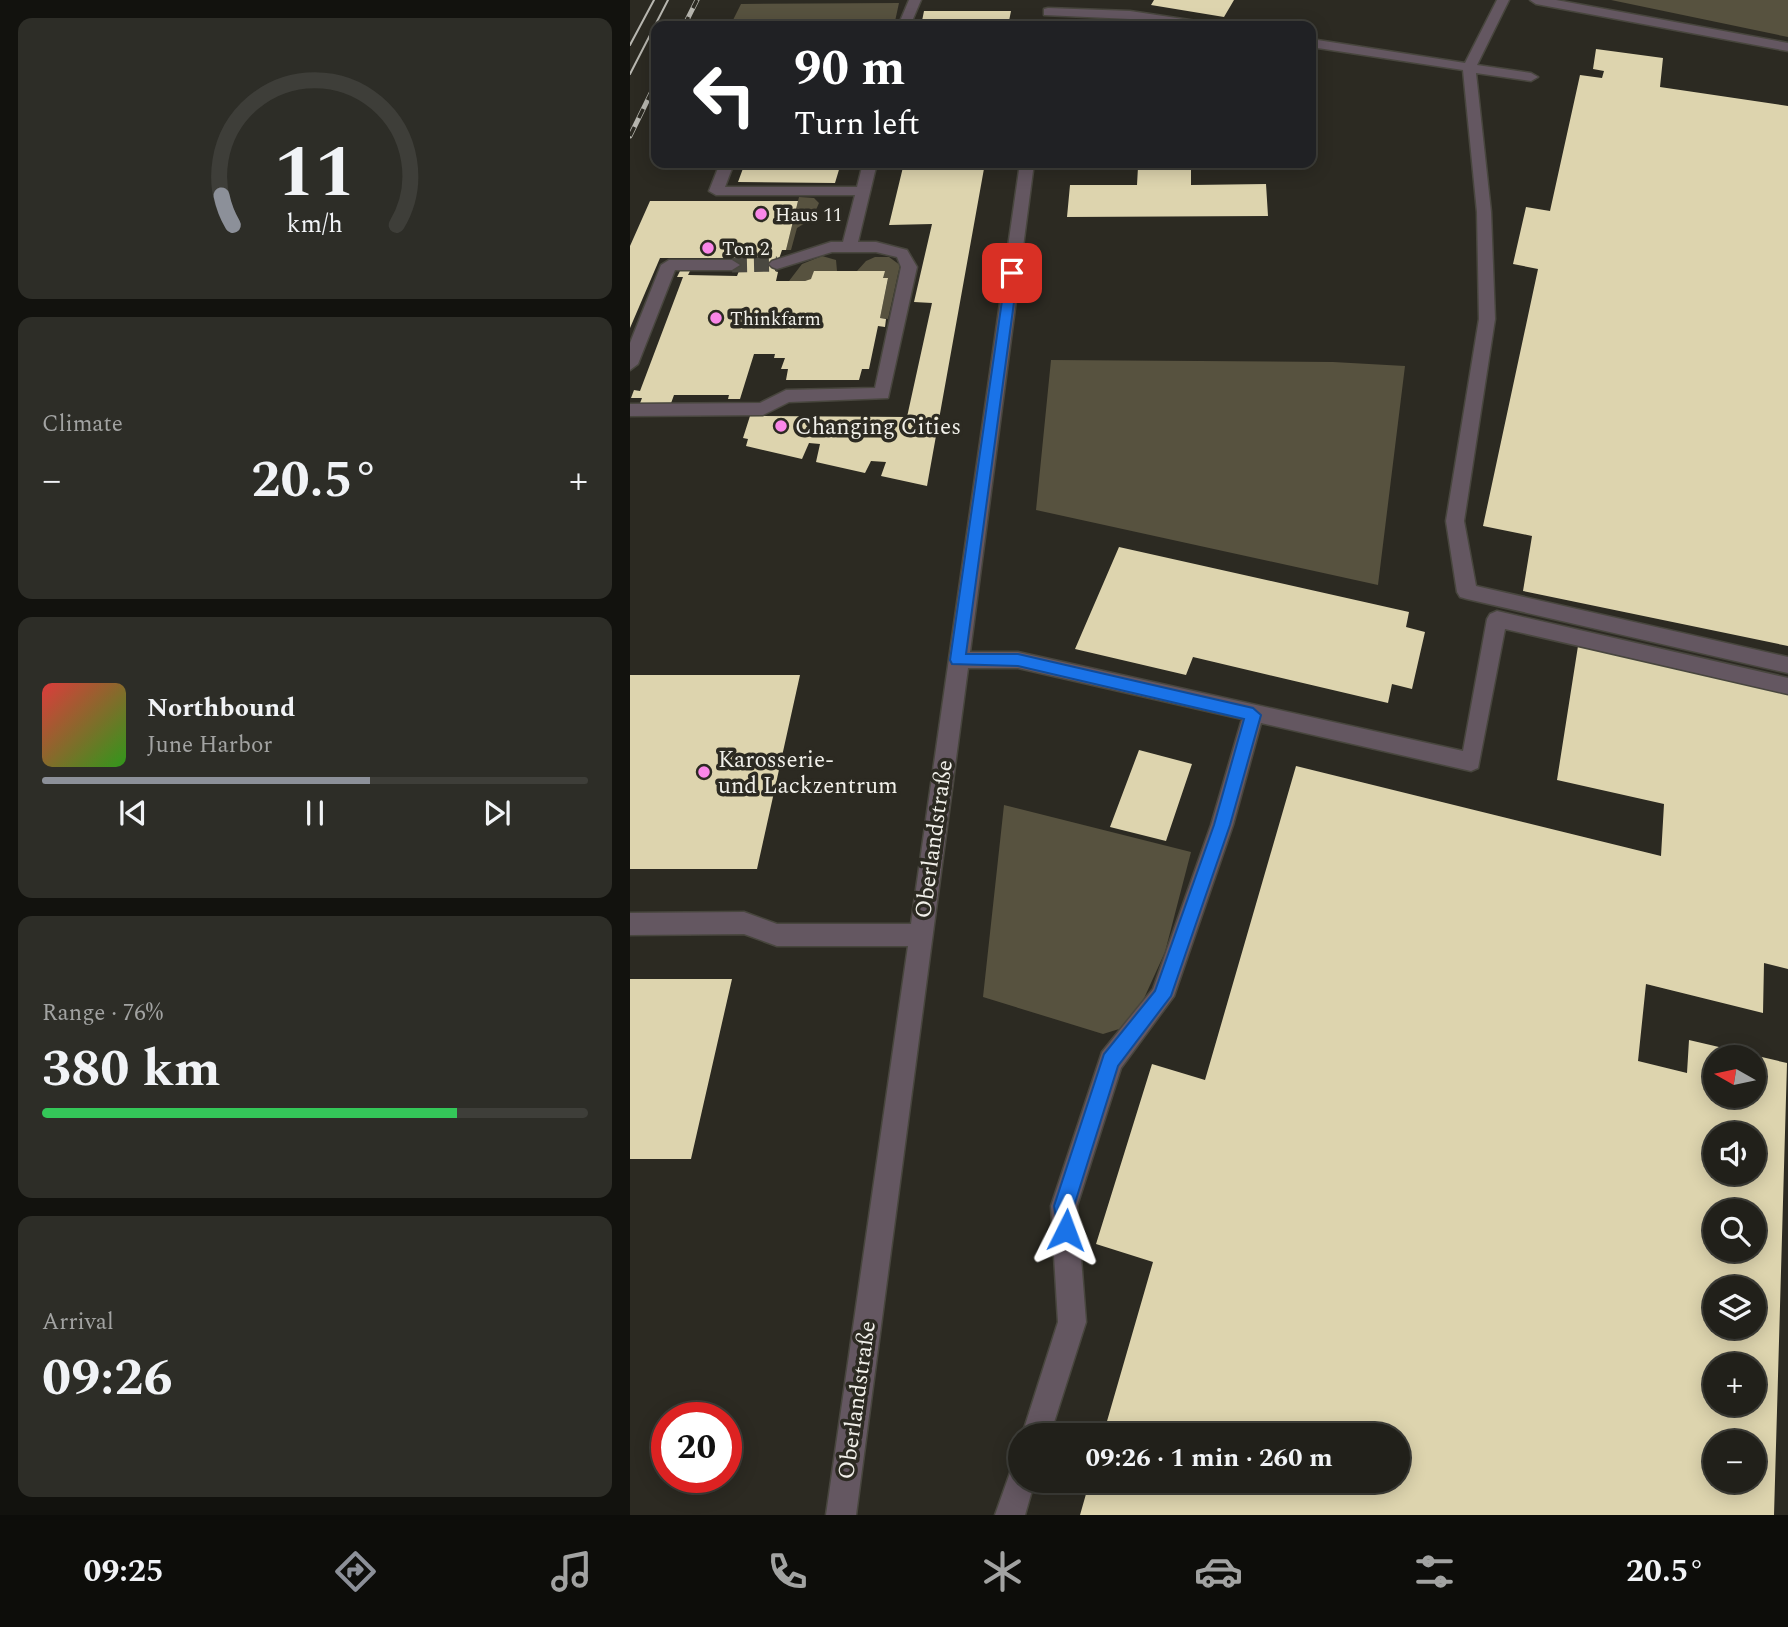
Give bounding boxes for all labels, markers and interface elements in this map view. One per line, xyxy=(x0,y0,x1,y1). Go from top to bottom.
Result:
text: 90 m xyxy=(794,32,905,107)
icon: left xyxy=(679,49,770,140)
text: Turn left xyxy=(794,100,920,149)
text: 11 xyxy=(274,118,356,229)
place label: Haus 11 xyxy=(775,201,842,230)
text: km/h xyxy=(287,206,343,244)
marker: Haus 11 xyxy=(753,206,769,222)
place label: Ton 2 xyxy=(722,235,769,264)
marker: Ton 2 xyxy=(700,240,716,256)
pin xyxy=(982,243,1042,303)
icon: arrive xyxy=(993,254,1031,292)
place label: Thinkfarm xyxy=(730,305,821,334)
marker: Thinkfarm xyxy=(708,310,724,326)
text: Climate xyxy=(42,407,123,442)
place label: Changing Cities xyxy=(795,410,961,445)
marker: Changing Cities xyxy=(773,418,789,434)
text: 20.5° xyxy=(251,441,379,520)
text: − xyxy=(42,452,61,510)
text: + xyxy=(569,452,588,510)
text: Northbound xyxy=(147,688,295,728)
text: June Harbor xyxy=(147,728,272,763)
place label: Karosserie- und Lackzentrum xyxy=(718,743,898,804)
street label: Oberlandstraße xyxy=(906,758,963,921)
marker: Karosserie- und Lackzentrum xyxy=(696,764,712,780)
icon: previous xyxy=(114,794,152,832)
icon: pause xyxy=(296,794,334,832)
icon: next xyxy=(478,794,516,832)
text: Range · 76% xyxy=(42,996,163,1031)
text: 380 km xyxy=(42,1030,221,1109)
north arrow xyxy=(1703,1045,1766,1108)
map controls xyxy=(1703,1045,1766,1493)
button: sound xyxy=(1703,1122,1766,1185)
position arrow xyxy=(1029,1193,1103,1267)
button: search xyxy=(1703,1199,1766,1262)
button: layers xyxy=(1703,1276,1766,1339)
text: Arrival xyxy=(42,1305,114,1340)
street label: Oberlandstraße xyxy=(829,1319,886,1482)
text: 09:26 xyxy=(42,1339,173,1418)
button: + xyxy=(1703,1353,1766,1416)
speed limit sign: 20 xyxy=(651,1402,742,1493)
button: − xyxy=(1703,1430,1766,1493)
text: 09:26 · 1 min · 260 m xyxy=(1085,1438,1333,1478)
text: 09:25 xyxy=(83,1547,164,1596)
icon: directions xyxy=(331,1547,380,1596)
icon: music xyxy=(547,1547,596,1596)
icon: phone xyxy=(763,1547,812,1596)
icon: climate xyxy=(978,1547,1027,1596)
icon: car xyxy=(1194,1547,1243,1596)
icon: filters xyxy=(1410,1547,1459,1596)
text: 20.5° xyxy=(1626,1547,1705,1596)

